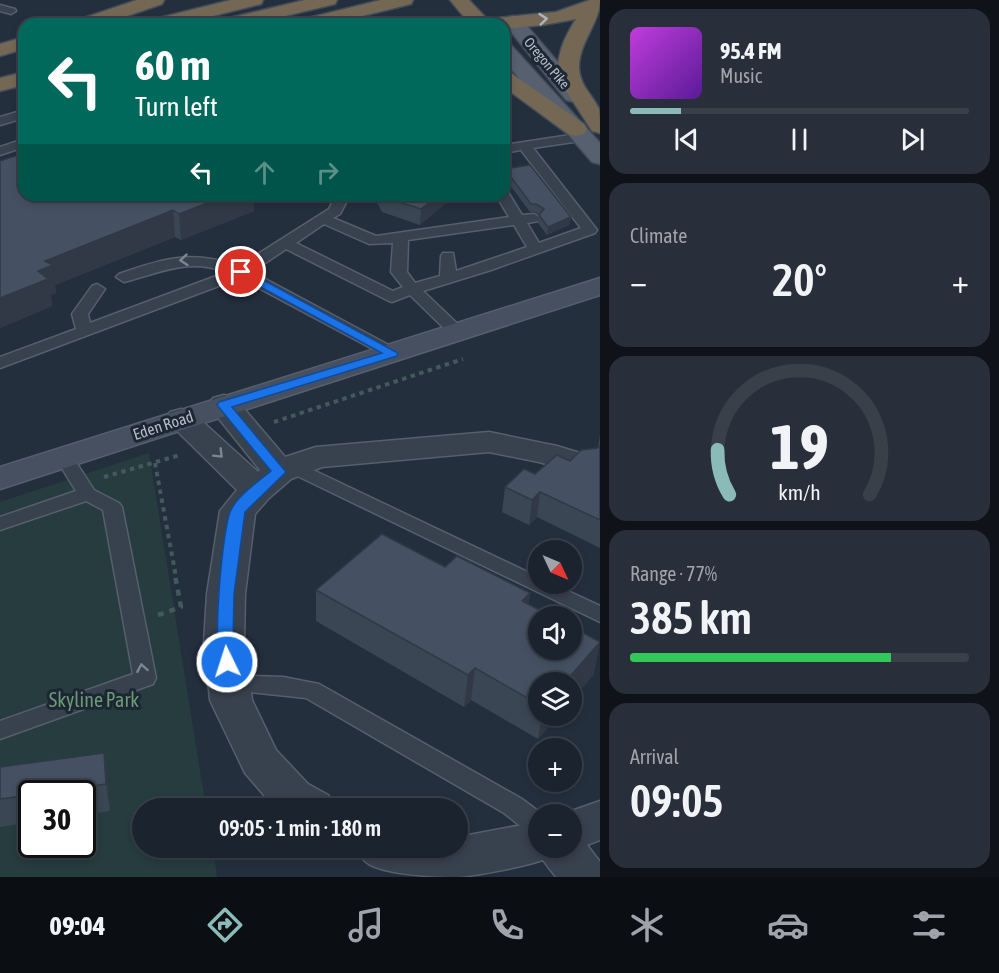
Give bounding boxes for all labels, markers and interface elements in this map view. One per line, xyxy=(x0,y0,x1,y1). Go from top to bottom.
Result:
one-way arrow xyxy=(538,13,547,26)
street label: Oregon Pike xyxy=(521,34,573,92)
text: 95.4 FM xyxy=(720,38,782,64)
text: 60 m xyxy=(135,41,210,89)
icon: left xyxy=(36,42,114,120)
text: Music xyxy=(720,64,762,87)
text: Turn left xyxy=(135,91,218,122)
icon: previous xyxy=(670,123,703,156)
icon: pause xyxy=(783,123,816,156)
icon: next xyxy=(896,123,929,156)
icon: left xyxy=(185,156,218,189)
icon: ahead xyxy=(248,156,281,189)
icon: right xyxy=(311,156,344,189)
text: Climate xyxy=(630,224,687,247)
pin xyxy=(215,246,266,297)
one-way arrow xyxy=(180,253,189,266)
text: 20° xyxy=(772,254,827,306)
icon: arrive xyxy=(224,255,257,288)
text: − xyxy=(630,262,647,300)
text: + xyxy=(952,262,969,300)
street label: Eden Road xyxy=(131,407,195,443)
text: 19 xyxy=(770,412,829,483)
one-way arrow xyxy=(212,448,223,458)
text: km/h xyxy=(778,481,821,506)
north arrow xyxy=(528,540,582,594)
map controls xyxy=(528,540,582,858)
text: Range · 77% xyxy=(630,562,717,585)
text: 385 km xyxy=(630,592,752,644)
button: sound xyxy=(528,606,582,660)
position arrow xyxy=(195,630,259,694)
one-way arrow xyxy=(137,663,149,673)
button: layers xyxy=(528,672,582,726)
park label: Skyline Park xyxy=(49,688,139,711)
button: + xyxy=(528,738,582,792)
text: Arrival xyxy=(630,745,679,768)
text: 09:05 xyxy=(630,775,724,827)
speed limit sign: 30 xyxy=(18,780,96,858)
button: − xyxy=(528,804,582,858)
text: 09:05 · 1 min · 180 m xyxy=(219,815,381,841)
icon: directions xyxy=(204,904,246,946)
icon: music xyxy=(345,904,387,946)
icon: phone xyxy=(486,904,528,946)
icon: climate xyxy=(626,904,668,946)
icon: car xyxy=(767,904,809,946)
icon: filters xyxy=(908,904,950,946)
text: 09:04 xyxy=(49,910,105,941)

